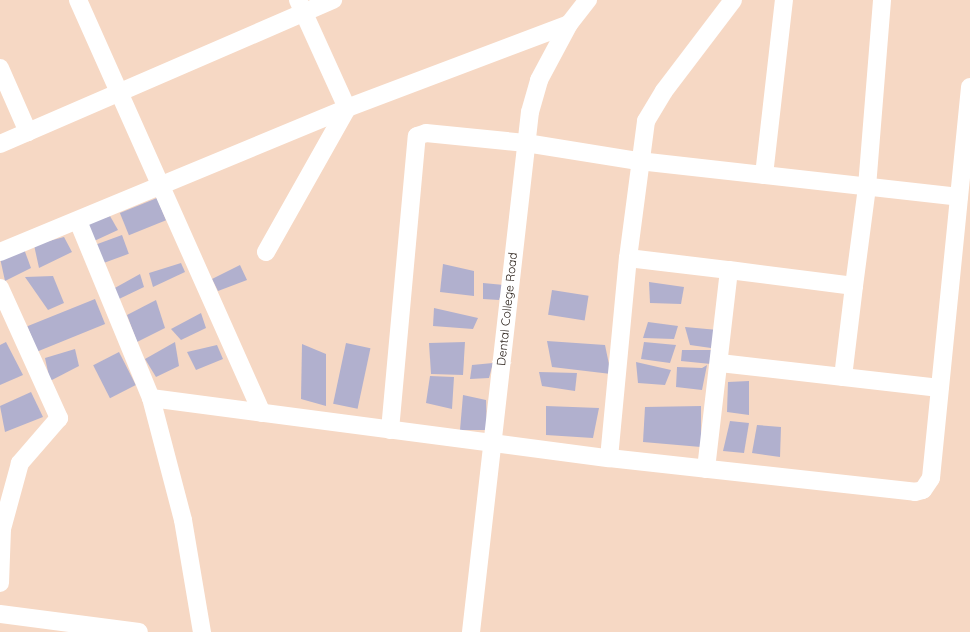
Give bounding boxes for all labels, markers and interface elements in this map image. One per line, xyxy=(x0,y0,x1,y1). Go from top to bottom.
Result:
street label: Dental College Road xyxy=(494,252,520,366)

